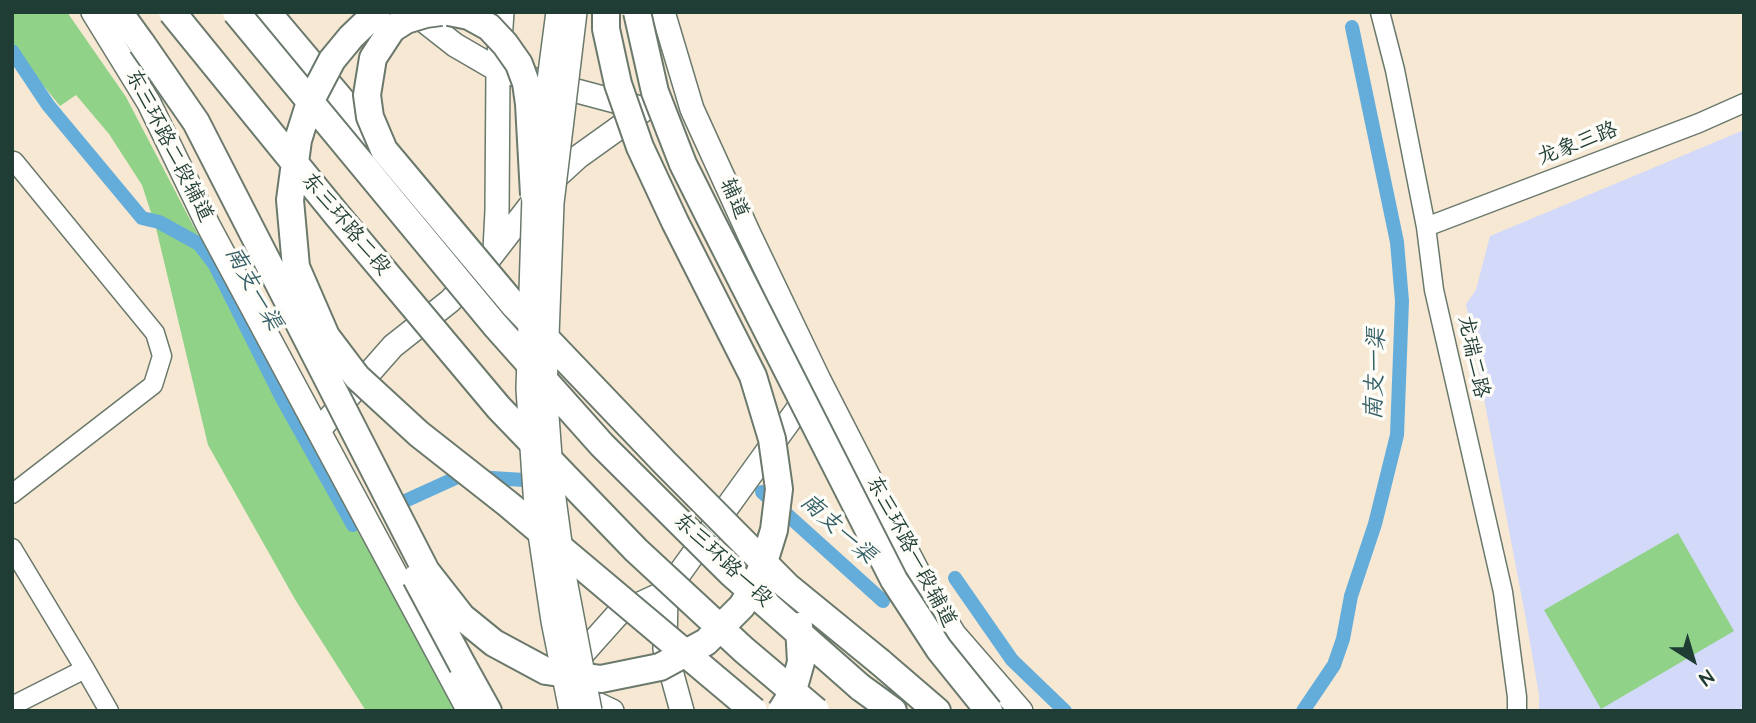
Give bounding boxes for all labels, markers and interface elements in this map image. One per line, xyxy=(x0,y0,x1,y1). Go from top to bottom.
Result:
street label: 东三环路二段辅道 xyxy=(119,65,217,227)
street label: 龙象三路 xyxy=(1534,118,1622,172)
street label: 东三环路二段 xyxy=(295,169,395,281)
street label: 辅道 xyxy=(713,175,753,223)
water label: 南支一渠 xyxy=(218,242,286,336)
street label: 龙瑞二路 xyxy=(1451,313,1493,401)
water label: 南支一渠 xyxy=(1362,328,1392,420)
street label: 东三环路一段辅道 xyxy=(859,472,961,632)
water label: 南支一渠 xyxy=(794,489,880,571)
street label: 东三环路一段 xyxy=(667,509,777,613)
north arrow xyxy=(1658,625,1728,695)
text: N xyxy=(1693,663,1719,692)

